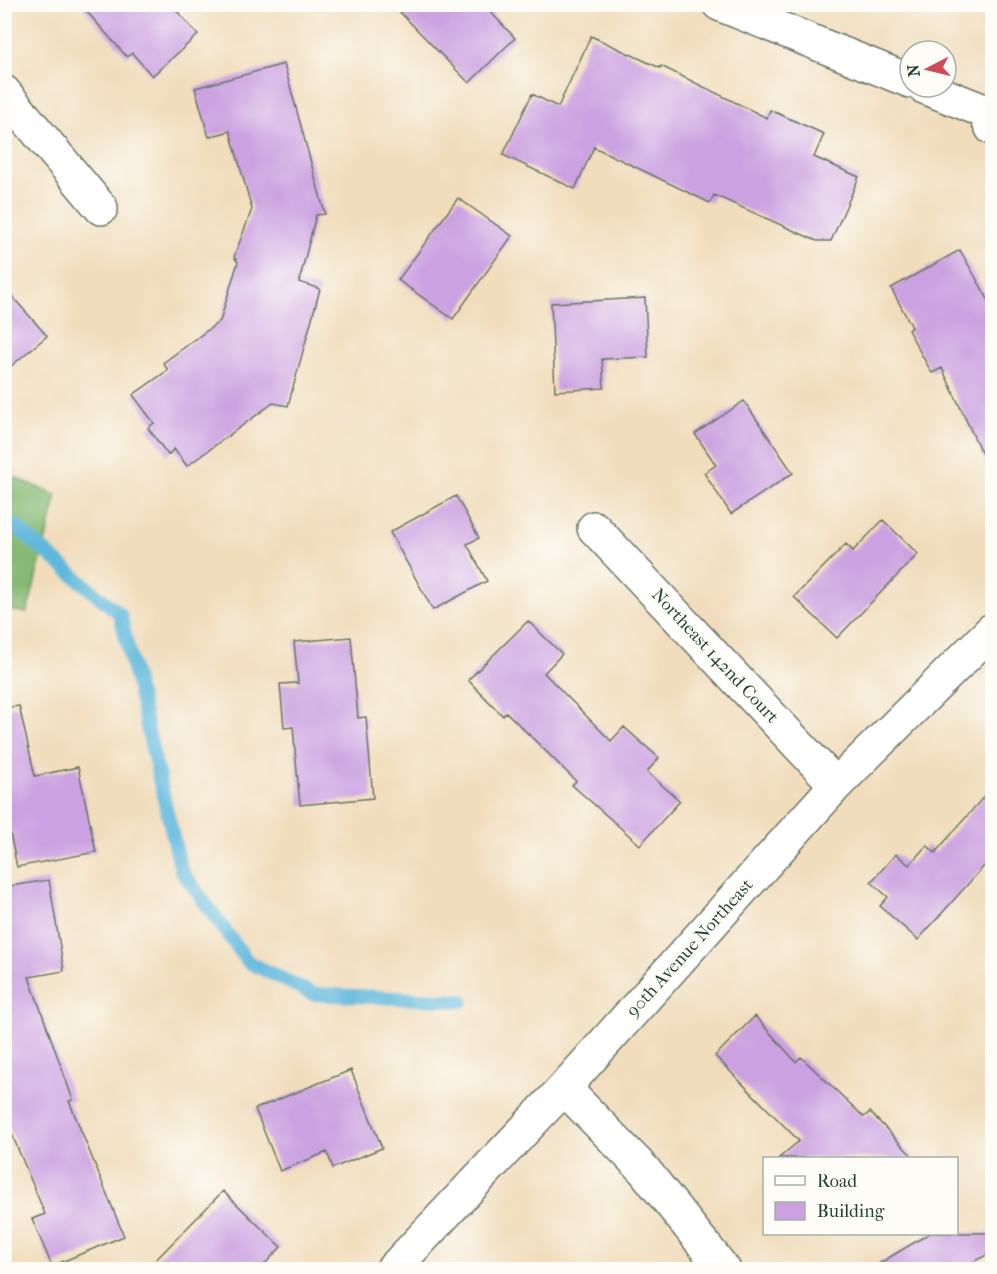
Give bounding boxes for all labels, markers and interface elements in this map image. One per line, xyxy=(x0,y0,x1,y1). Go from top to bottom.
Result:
north arrow xyxy=(898,39,958,99)
text: N xyxy=(903,63,924,78)
street label: Northeast 142nd Court xyxy=(647,584,783,728)
street label: 90th Avenue Northeast xyxy=(622,874,758,1021)
legend xyxy=(763,1157,958,1235)
text: Road xyxy=(817,1171,857,1192)
text: Building xyxy=(817,1201,885,1222)

